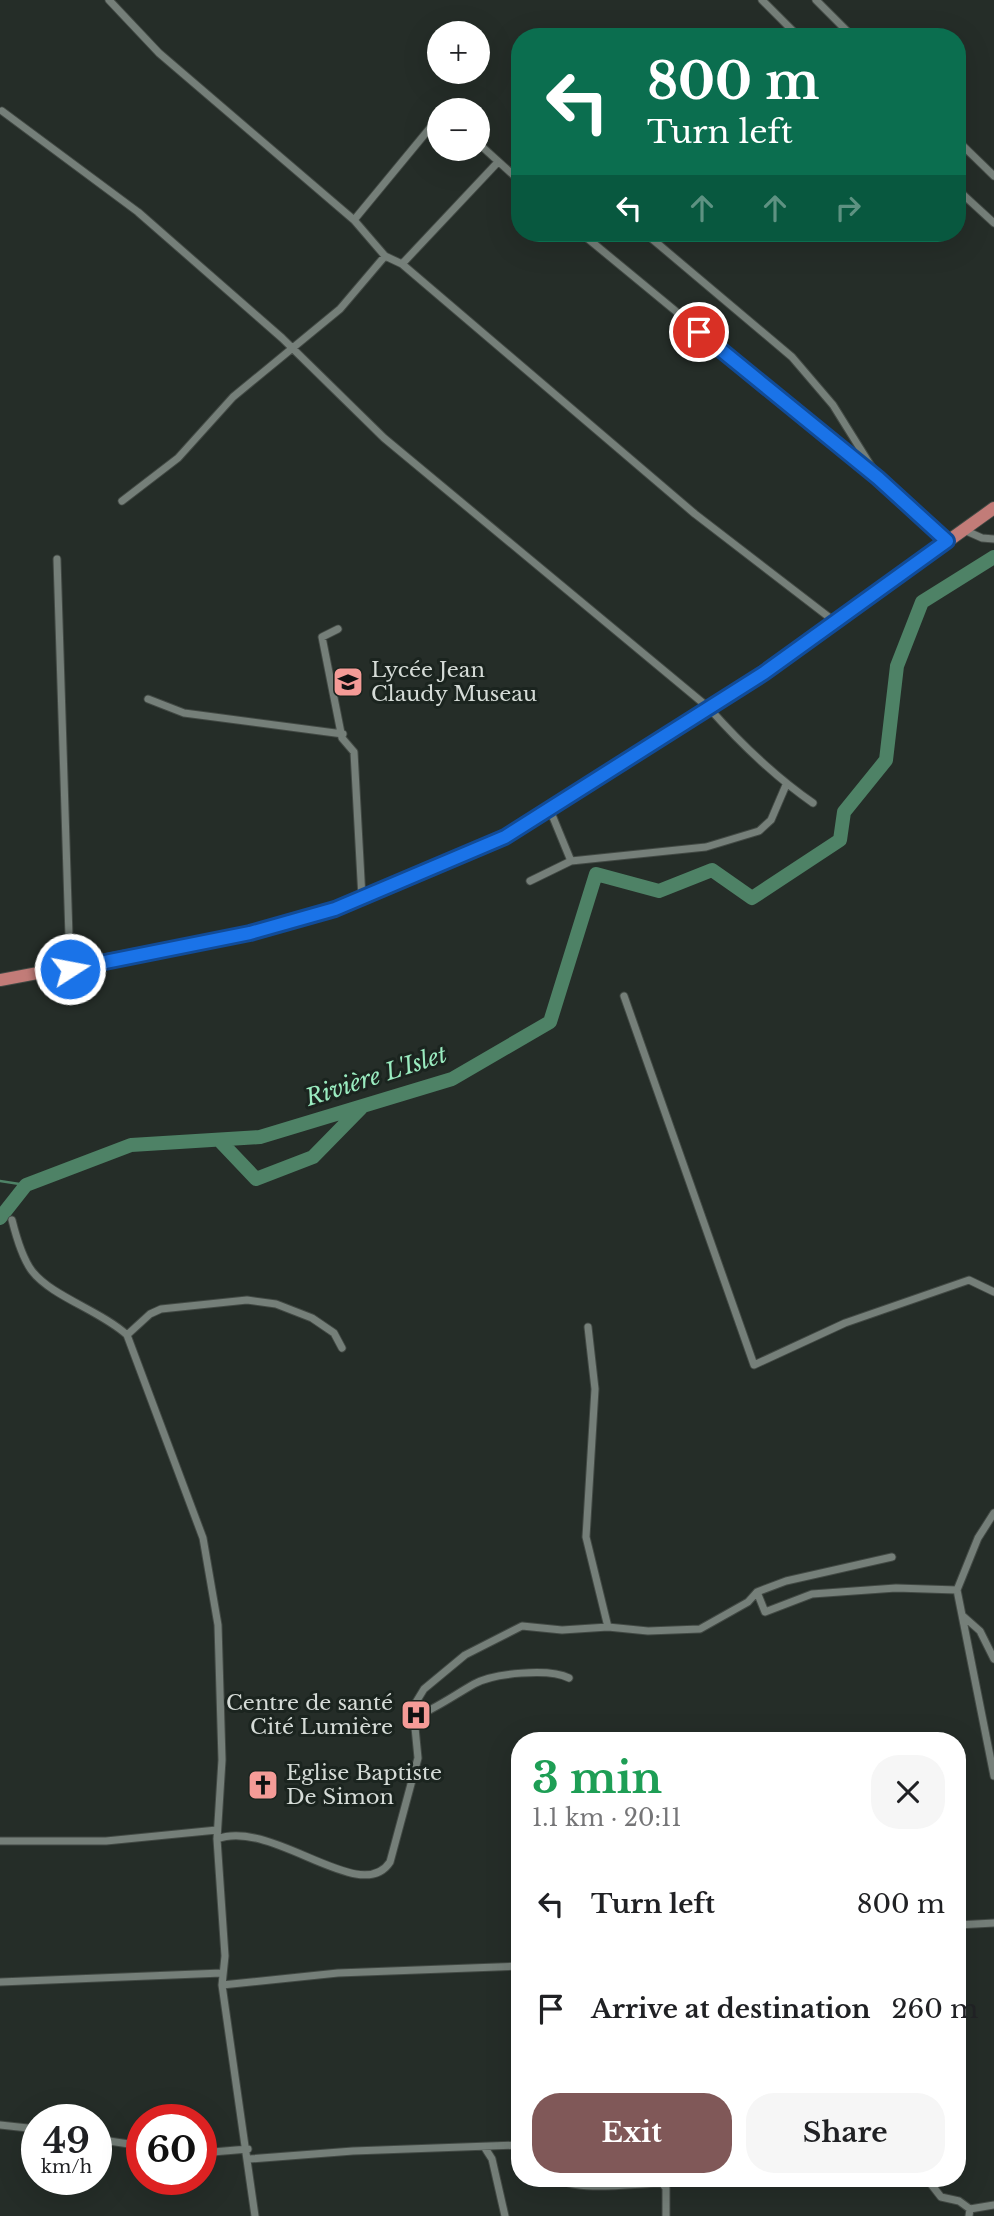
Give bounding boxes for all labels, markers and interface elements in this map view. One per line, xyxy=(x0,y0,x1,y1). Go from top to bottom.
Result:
map controls xyxy=(427,21,490,161)
button: + xyxy=(427,21,490,84)
text: 800 m xyxy=(647,51,819,112)
icon: left xyxy=(532,56,623,147)
button: − xyxy=(427,98,490,161)
text: Turn left xyxy=(647,112,793,152)
icon: left xyxy=(610,189,648,227)
icon: ahead xyxy=(683,189,721,227)
icon: ahead xyxy=(756,189,794,227)
icon: right xyxy=(829,189,867,227)
pin xyxy=(669,302,729,362)
icon: arrive xyxy=(680,313,718,351)
place label: Lycée Jean Claudy Museau xyxy=(371,657,537,707)
school or university icon: Lycée Jean Claudy Museau xyxy=(331,665,365,699)
position arrow xyxy=(33,932,107,1006)
water label: Rivière L'Islet xyxy=(301,1040,451,1112)
place label: Centre de santé Cité Lumière xyxy=(226,1690,393,1740)
hospital icon: Centre de santé Cité Lumière xyxy=(399,1698,433,1732)
text: 3 min xyxy=(532,1752,662,1804)
button: close xyxy=(871,1755,945,1829)
place label: Eglise Baptiste De Simon xyxy=(286,1760,442,1810)
church icon: Eglise Baptiste De Simon xyxy=(246,1768,280,1802)
text: 1.1 km · 20:11 xyxy=(532,1804,681,1832)
icon: left xyxy=(532,1885,570,1923)
text: Turn left xyxy=(591,1888,715,1920)
text: 800 m xyxy=(857,1888,945,1920)
icon: arrive xyxy=(532,1990,570,2028)
text: Arrive at destination xyxy=(591,1993,871,2025)
text: 260 m xyxy=(892,1993,978,2025)
button: Exit xyxy=(532,2093,732,2173)
button: Share xyxy=(746,2093,945,2173)
speed limit sign: 60 xyxy=(126,2104,217,2195)
text: 49 xyxy=(43,2119,90,2162)
text: km/h xyxy=(41,2156,92,2178)

